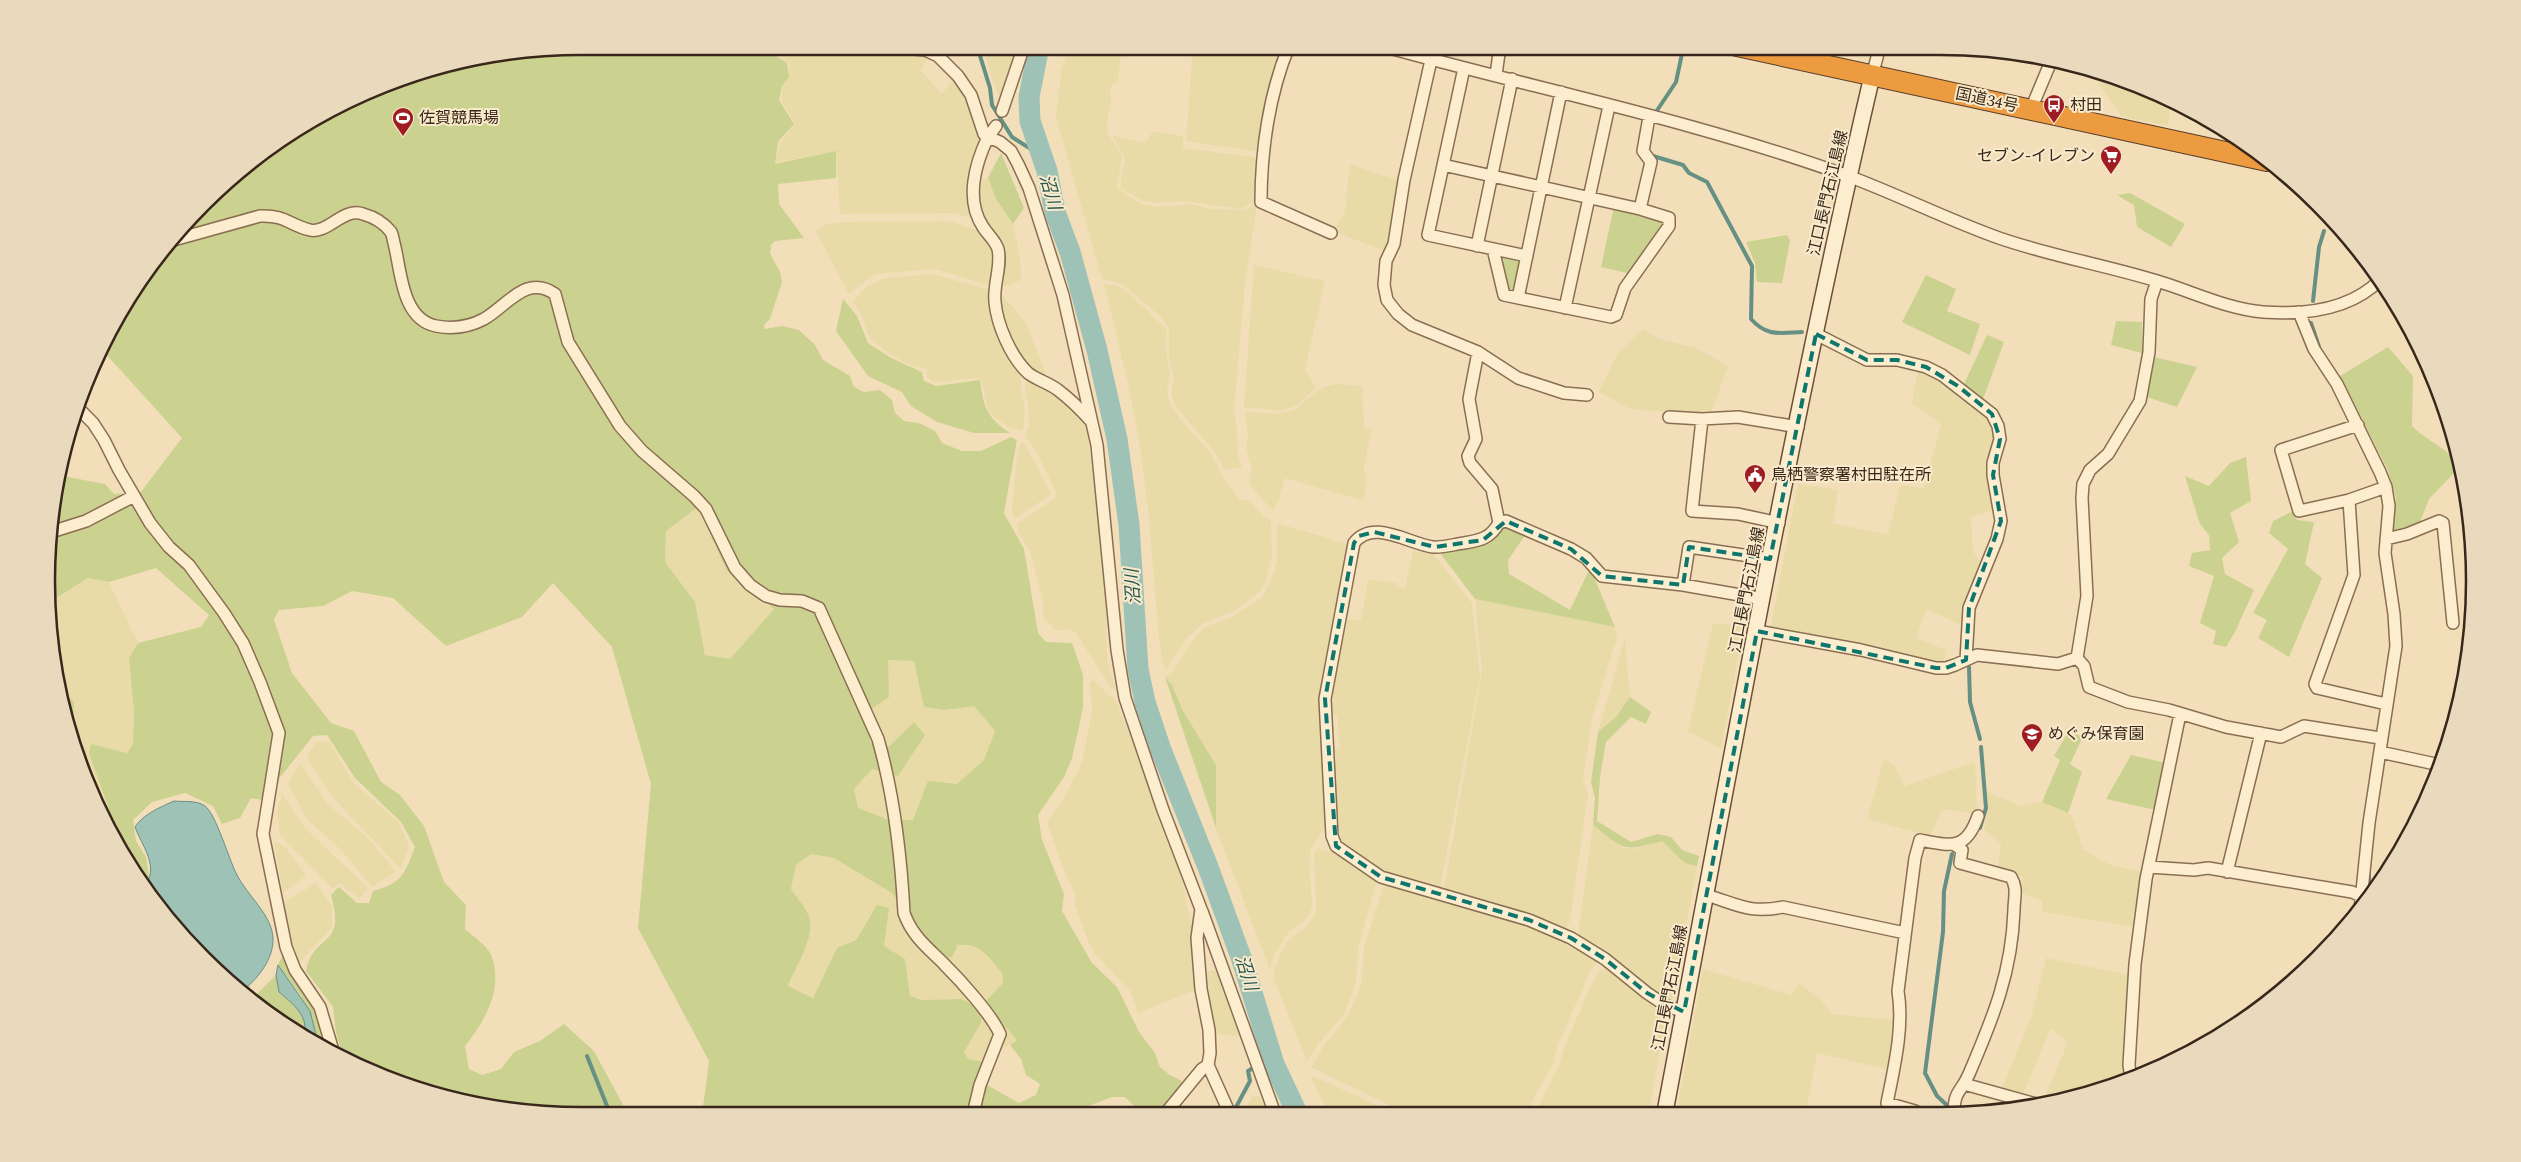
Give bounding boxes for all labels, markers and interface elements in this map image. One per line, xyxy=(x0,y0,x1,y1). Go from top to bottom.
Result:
street label: 国道34号 xyxy=(1953,82,2021,118)
bus stop icon: 村田 xyxy=(2042,93,2066,124)
place label: 村田 xyxy=(2070,93,2102,117)
sports icon: 佐賀競馬場 xyxy=(391,106,415,137)
place label: 佐賀競馬場 xyxy=(419,106,499,130)
street label: 江口長門石江島線 xyxy=(1802,128,1854,258)
place label: セブン-イレブン xyxy=(1977,144,2095,168)
supermarket icon: セブン-イレブン xyxy=(2099,144,2123,175)
water label: 沼川 xyxy=(1032,171,1068,215)
public building icon: 鳥栖警察署村田駐在所 xyxy=(1743,463,1767,494)
place label: 鳥栖警察署村田駐在所 xyxy=(1771,463,1931,487)
street label: 江口長門石江島線 xyxy=(1723,525,1771,655)
water label: 沼川 xyxy=(1118,566,1148,606)
school or university icon: めぐみ保育園 xyxy=(2020,722,2044,753)
place label: めぐみ保育園 xyxy=(2048,722,2144,746)
street label: 江口長門石江島線 xyxy=(1646,923,1694,1053)
water label: 沼川 xyxy=(1228,952,1265,996)

